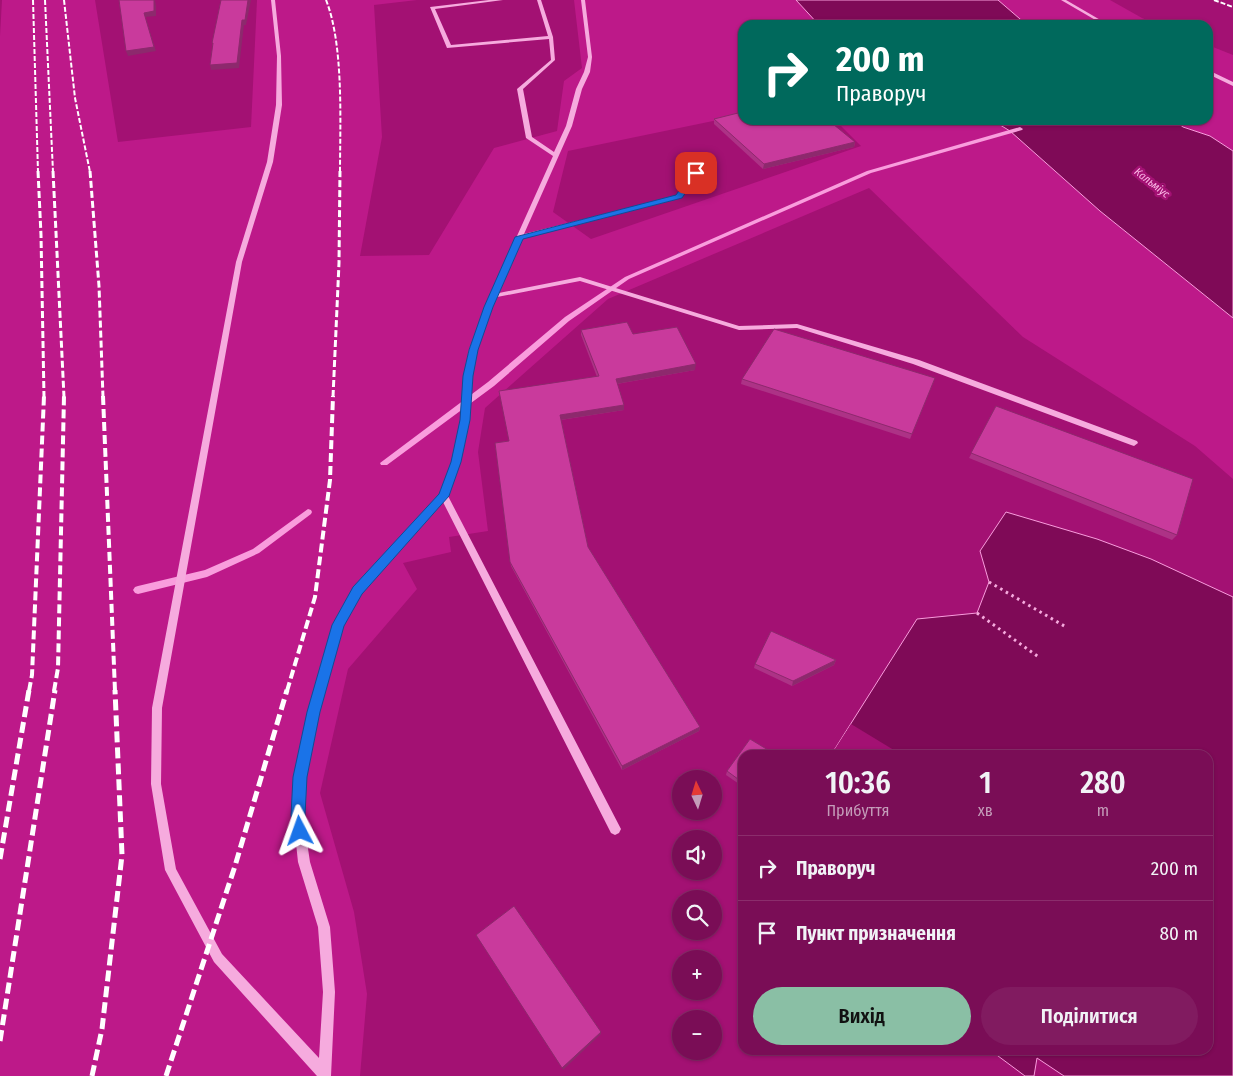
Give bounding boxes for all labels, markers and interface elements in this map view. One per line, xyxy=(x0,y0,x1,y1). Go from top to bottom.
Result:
text: 200 m xyxy=(836,38,924,80)
icon: right xyxy=(753,40,818,105)
text: Праворуч xyxy=(836,80,926,107)
pin xyxy=(675,152,717,194)
icon: arrive xyxy=(682,159,710,187)
water label: Кальміус xyxy=(1132,165,1172,201)
text: 10:36 xyxy=(825,765,891,801)
text: 1 xyxy=(979,765,992,801)
text: 280 xyxy=(1080,765,1126,801)
north arrow xyxy=(672,770,722,820)
map controls xyxy=(672,770,722,1060)
text: Прибуття xyxy=(826,801,889,820)
text: хв xyxy=(978,801,993,820)
text: m xyxy=(1097,801,1109,820)
position arrow xyxy=(273,804,325,856)
button: sound xyxy=(672,830,722,880)
icon: right xyxy=(753,854,781,882)
text: Праворуч xyxy=(796,857,875,880)
text: 200 m xyxy=(1151,857,1198,880)
button: search xyxy=(672,890,722,940)
icon: arrive xyxy=(753,919,781,947)
text: Пункт призначення xyxy=(796,922,956,945)
text: 80 m xyxy=(1160,922,1198,945)
button: + xyxy=(672,950,722,1000)
button: Вихід xyxy=(753,987,971,1045)
button: Поділитися xyxy=(981,987,1198,1045)
button: − xyxy=(672,1010,722,1060)

